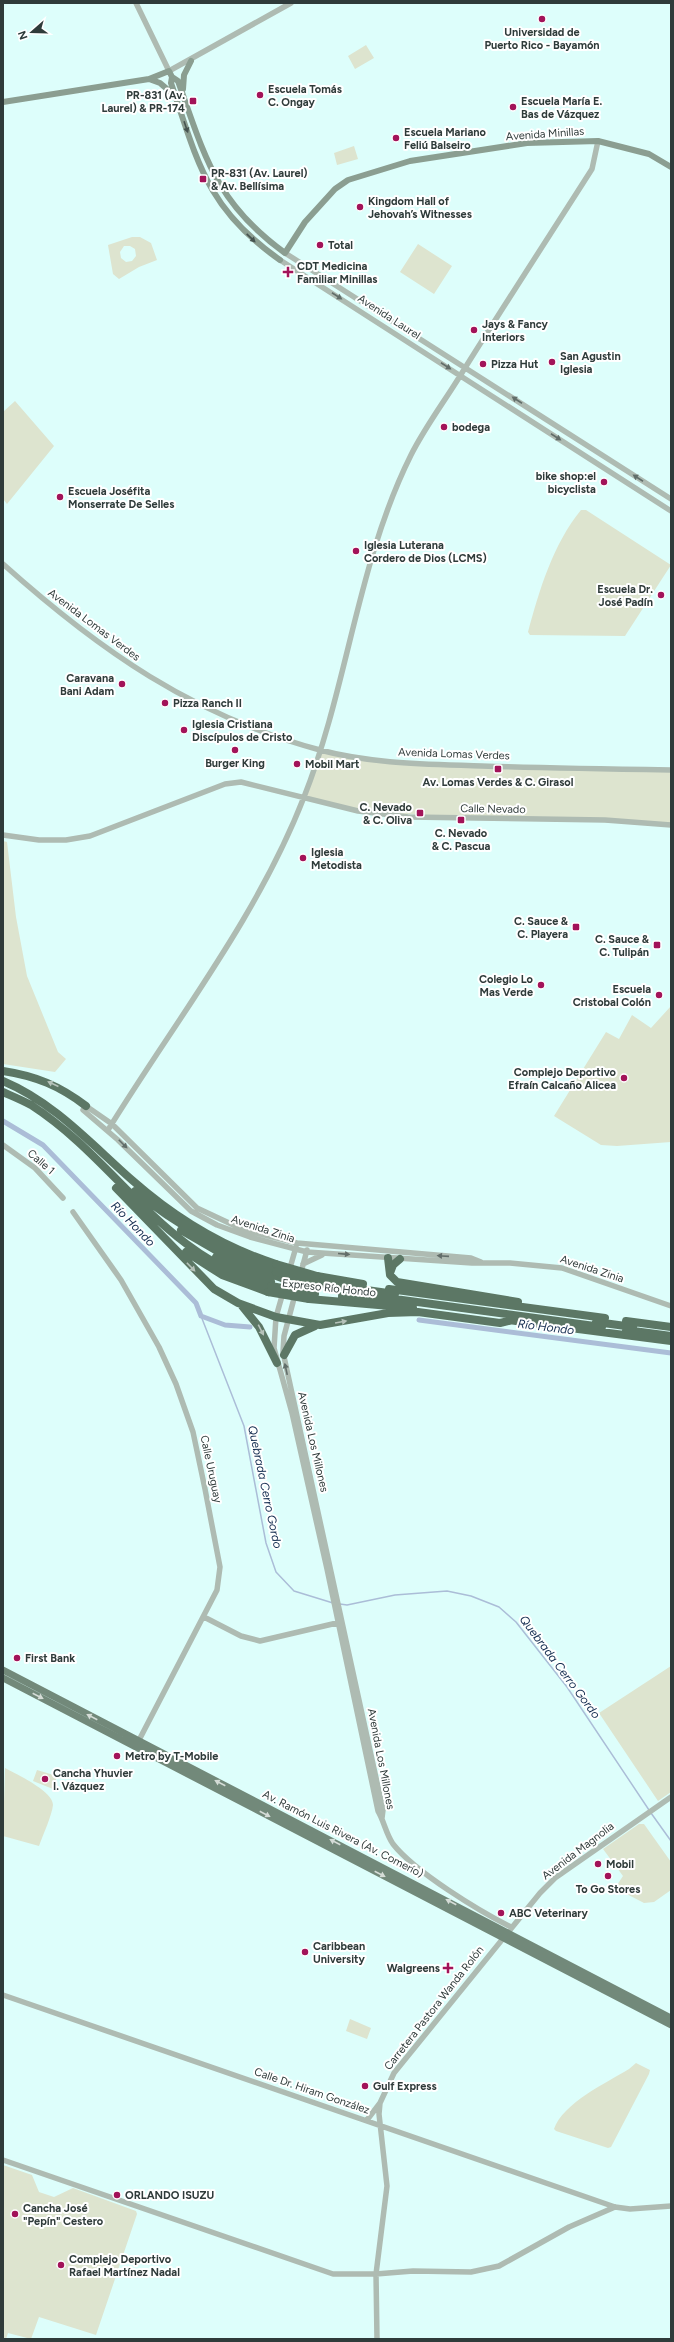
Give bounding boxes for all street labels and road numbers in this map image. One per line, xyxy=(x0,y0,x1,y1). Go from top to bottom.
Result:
street label: Avenida Minillas xyxy=(505,125,585,143)
street label: Avenida Laurel xyxy=(355,292,423,342)
street label: Avenida Lomas Verdes xyxy=(45,586,143,664)
street label: Avenida Lomas Verdes xyxy=(398,746,510,762)
street label: Calle Nevado xyxy=(460,802,526,816)
street label: Calle 1 xyxy=(25,1147,57,1177)
street label: Avenida Zinia xyxy=(229,1213,297,1245)
street label: Avenida Zinia xyxy=(558,1253,626,1285)
street label: Expreso Río Hondo xyxy=(281,1277,377,1299)
street label: Avenida Los Millones xyxy=(295,1391,331,1493)
street label: Calle Uruguay xyxy=(198,1434,225,1504)
street label: Avenida Los Millones xyxy=(365,1707,397,1811)
street label: Av. Ramón Luis Rivera (Av. Comerío) xyxy=(260,1788,426,1880)
street label: Avenida Magnolia xyxy=(539,1820,617,1882)
street label: Carretera Pastora Wanda Rolón xyxy=(382,1943,486,2073)
street label: Calle Dr. Hiram González xyxy=(253,2065,371,2117)

